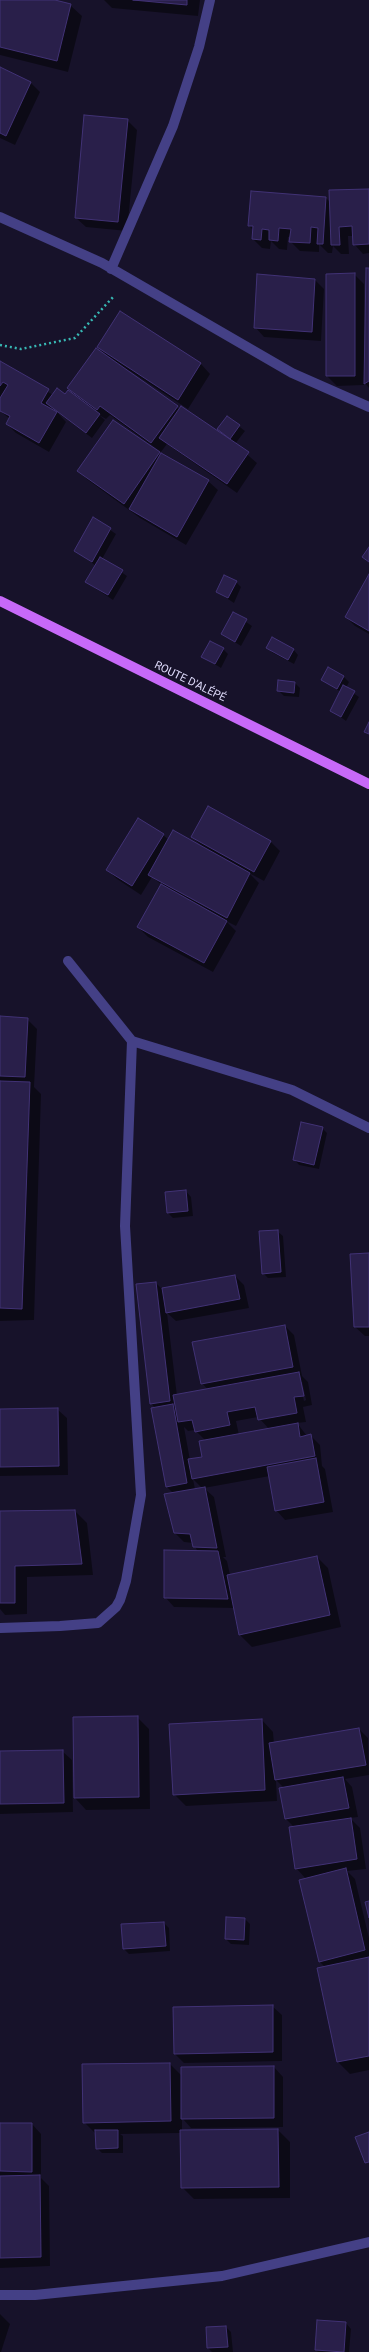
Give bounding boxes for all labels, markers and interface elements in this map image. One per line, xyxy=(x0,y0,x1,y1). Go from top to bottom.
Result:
street label: ROUTE D'ALÉPÉ xyxy=(152,659,228,705)

